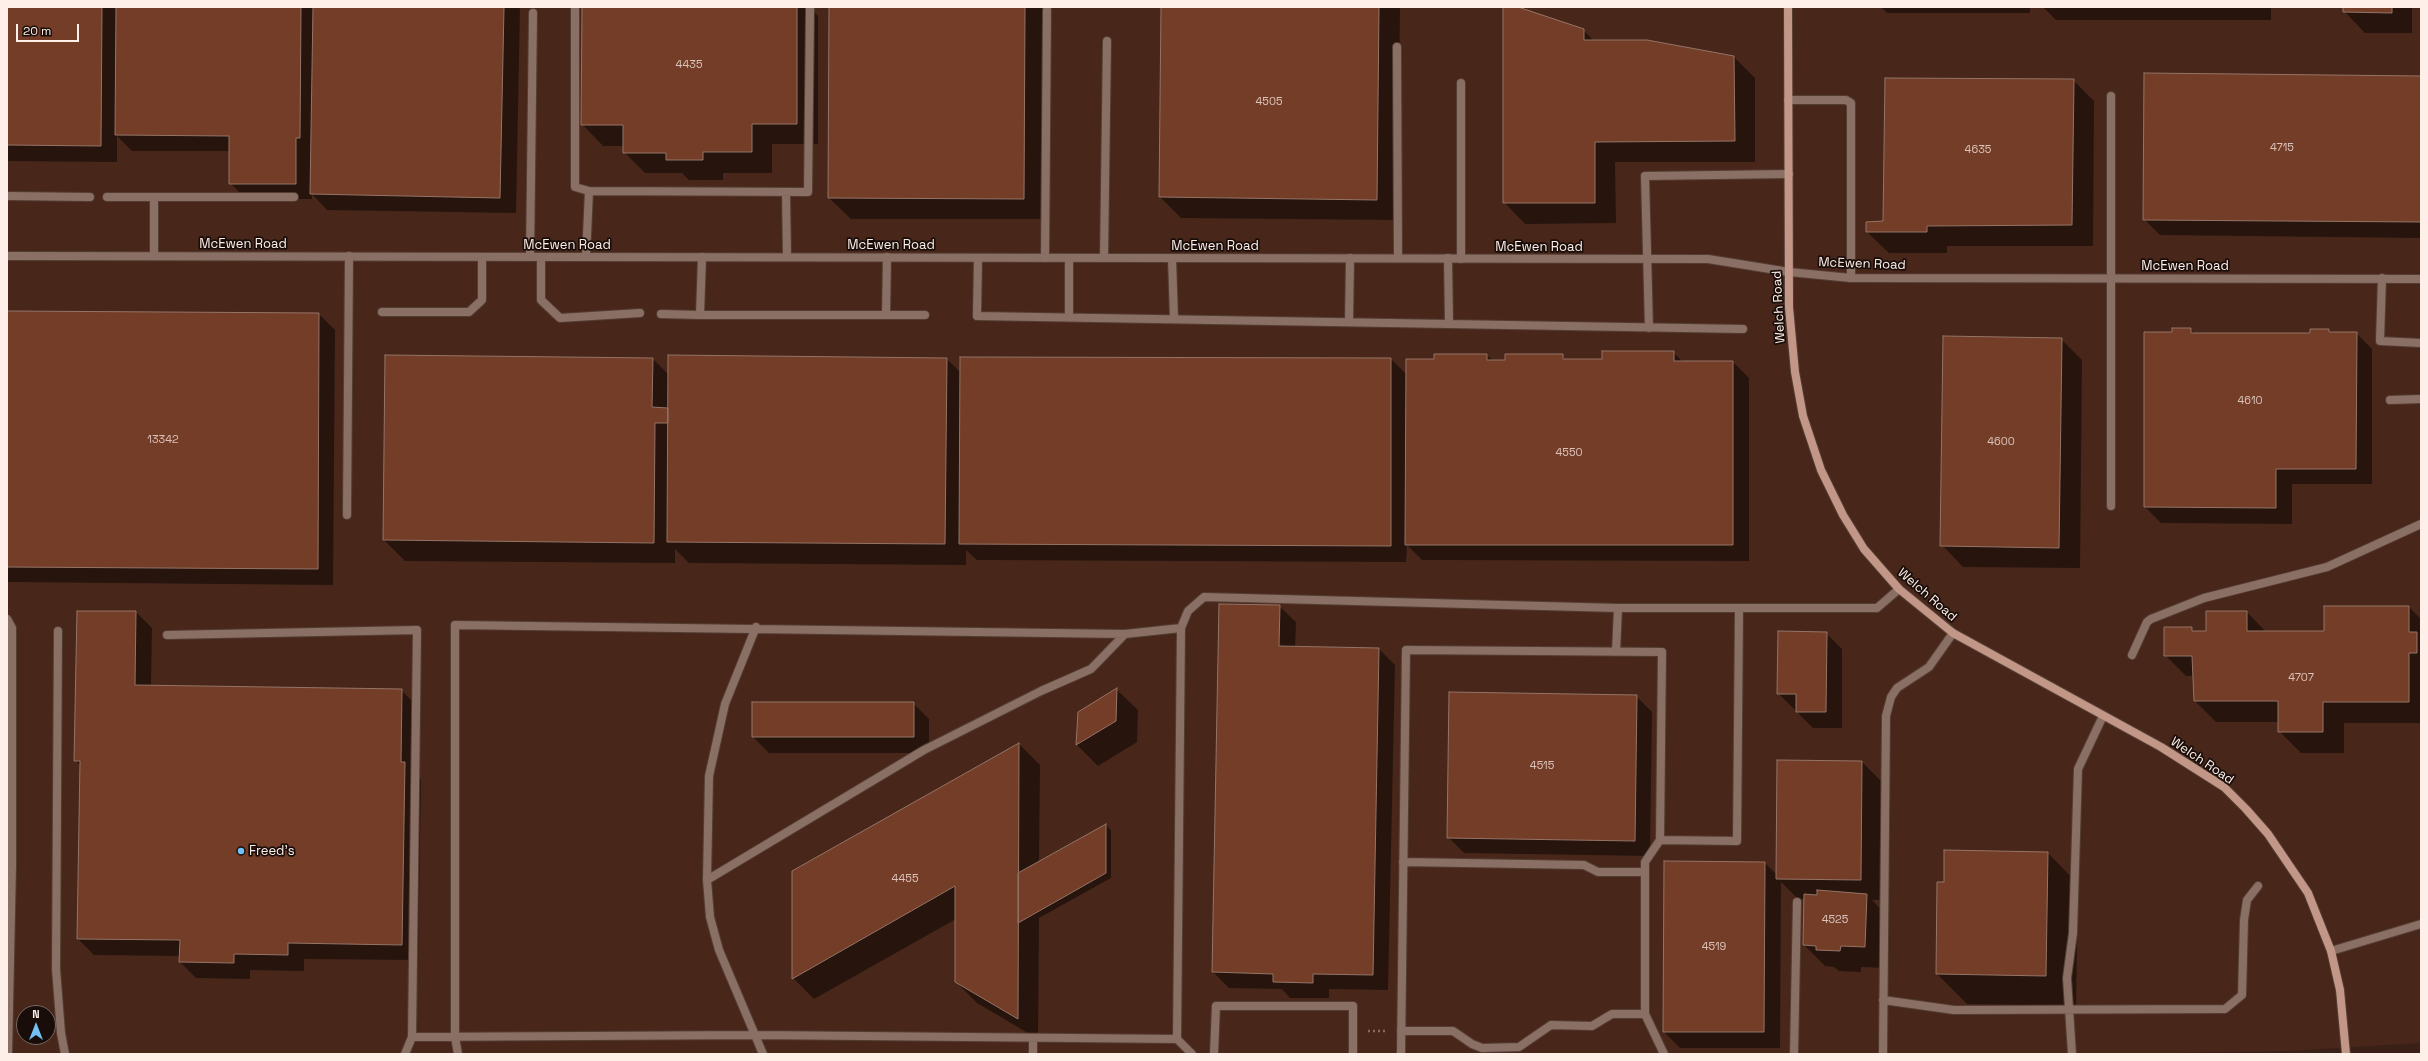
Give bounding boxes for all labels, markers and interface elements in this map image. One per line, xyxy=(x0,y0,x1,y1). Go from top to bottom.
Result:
scale bar xyxy=(18,16,81,42)
text: 20 m xyxy=(23,23,51,39)
house number: 4435 xyxy=(676,58,702,72)
house number: 4505 xyxy=(1255,95,1283,109)
house number: 4715 xyxy=(2270,141,2294,155)
house number: 4635 xyxy=(1965,143,1991,157)
street label: McEwen Road xyxy=(199,236,287,252)
street label: McEwen Road xyxy=(523,237,611,253)
street label: McEwen Road xyxy=(847,237,935,253)
street label: McEwen Road xyxy=(1171,238,1259,254)
street label: McEwen Road xyxy=(1495,239,1583,255)
street label: McEwen Road xyxy=(1818,255,1906,273)
street label: McEwen Road xyxy=(2141,258,2229,274)
street label: Welch Road xyxy=(1769,270,1789,344)
house number: 4610 xyxy=(2237,394,2263,408)
house number: 13342 xyxy=(147,433,179,447)
house number: 4600 xyxy=(1987,435,2015,449)
house number: 4550 xyxy=(1555,446,1583,460)
street label: Welch Road xyxy=(1894,565,1960,625)
house number: 4707 xyxy=(2288,671,2314,685)
street label: Welch Road xyxy=(2167,734,2237,788)
house number: 4515 xyxy=(1530,759,1554,773)
place label: Freed's xyxy=(249,843,295,859)
marker: Freed's xyxy=(236,846,246,856)
house number: 4455 xyxy=(892,872,918,886)
house number: 4525 xyxy=(1822,913,1848,927)
house number: 4519 xyxy=(1702,940,1726,954)
north arrow xyxy=(16,1005,56,1045)
text: N xyxy=(32,1007,40,1021)

